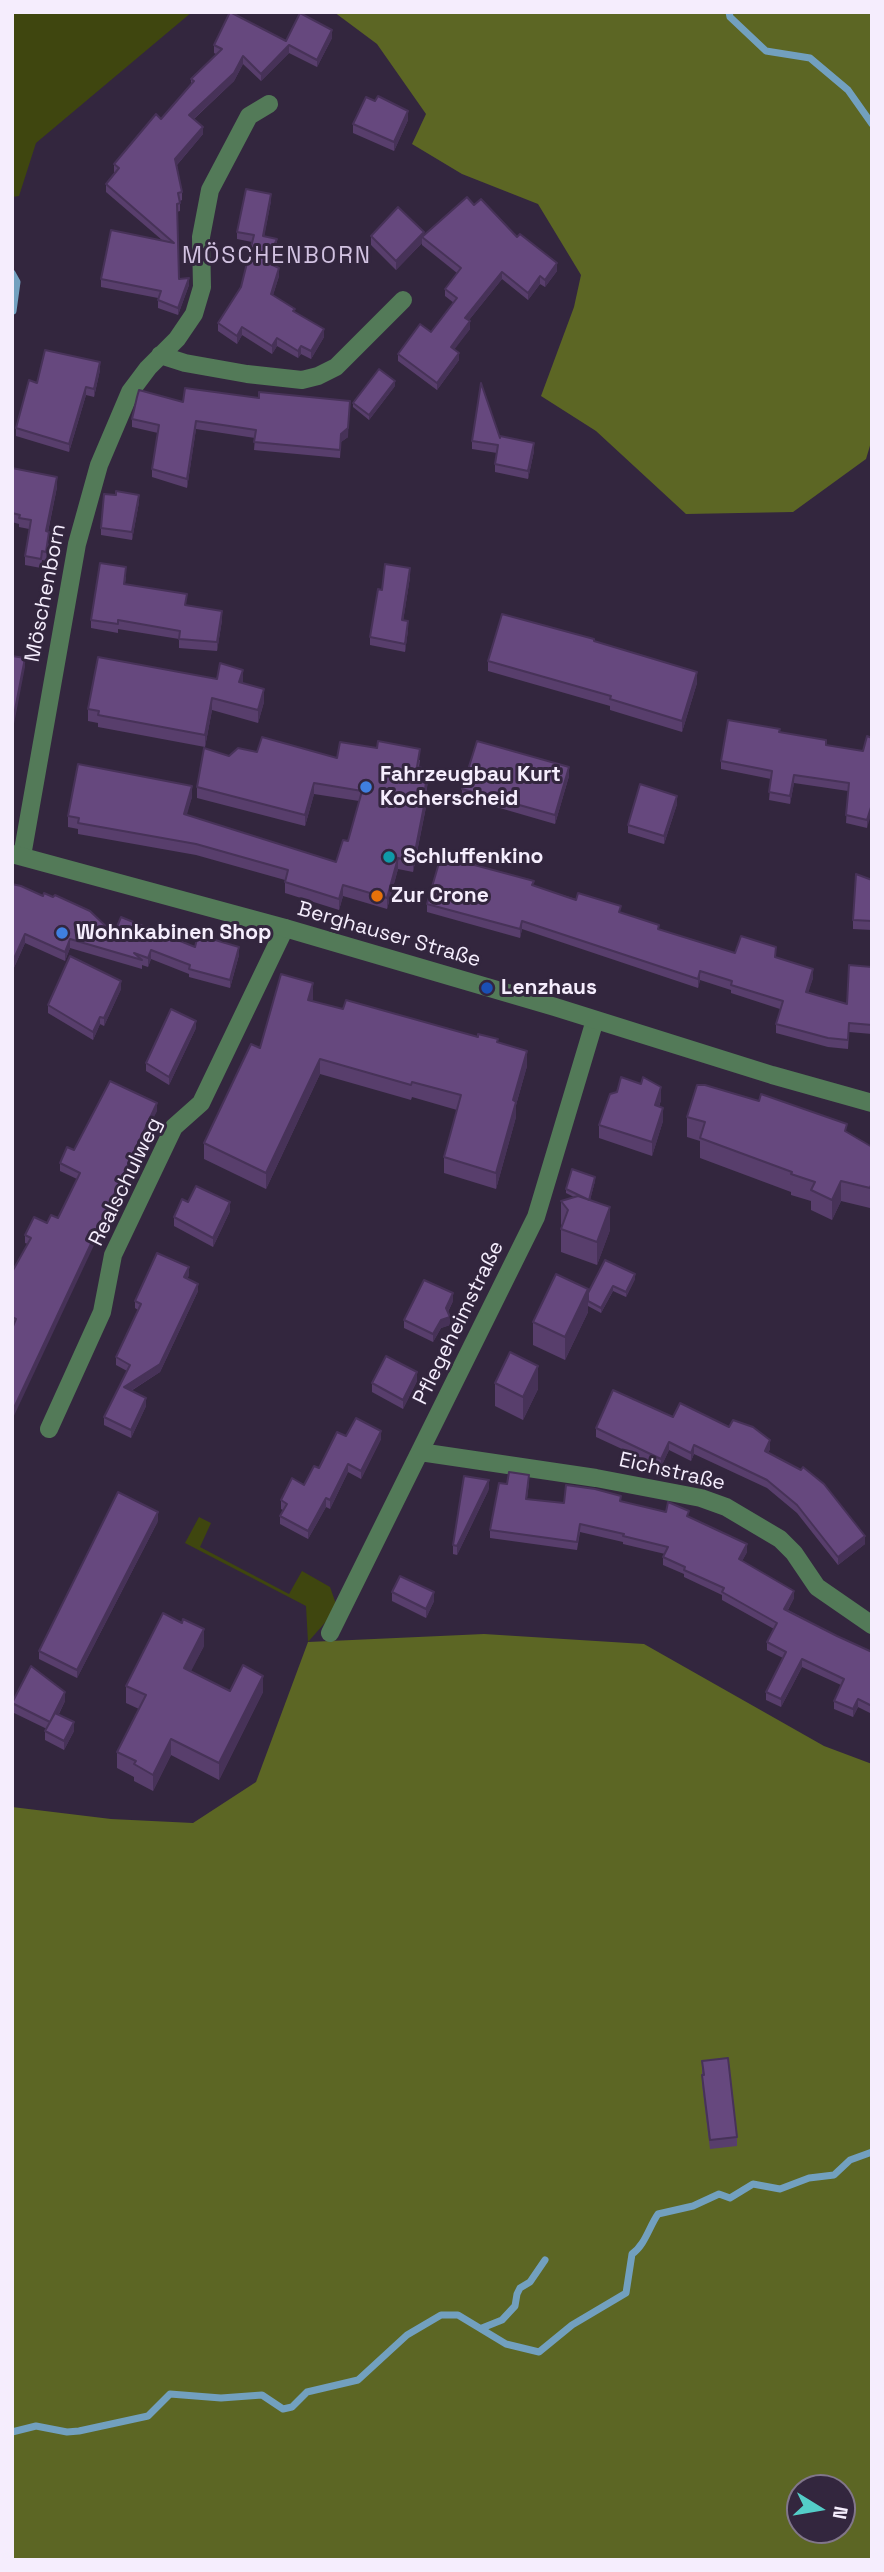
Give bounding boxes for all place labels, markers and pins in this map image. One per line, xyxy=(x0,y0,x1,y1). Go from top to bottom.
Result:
place label: Fahrzeugbau Kurt Kocherscheid xyxy=(380,762,561,812)
marker: Fahrzeugbau Kurt Kocherscheid xyxy=(358,779,374,795)
place label: Schluffenkino xyxy=(403,844,543,870)
marker: Schluffenkino xyxy=(381,849,397,865)
place label: Zur Crone xyxy=(391,883,489,909)
marker: Zur Crone xyxy=(369,888,385,904)
place label: Wohnkabinen Shop xyxy=(76,920,271,946)
marker: Wohnkabinen Shop xyxy=(54,925,70,941)
place label: Lenzhaus xyxy=(501,975,597,1001)
marker: Lenzhaus xyxy=(479,980,495,996)

